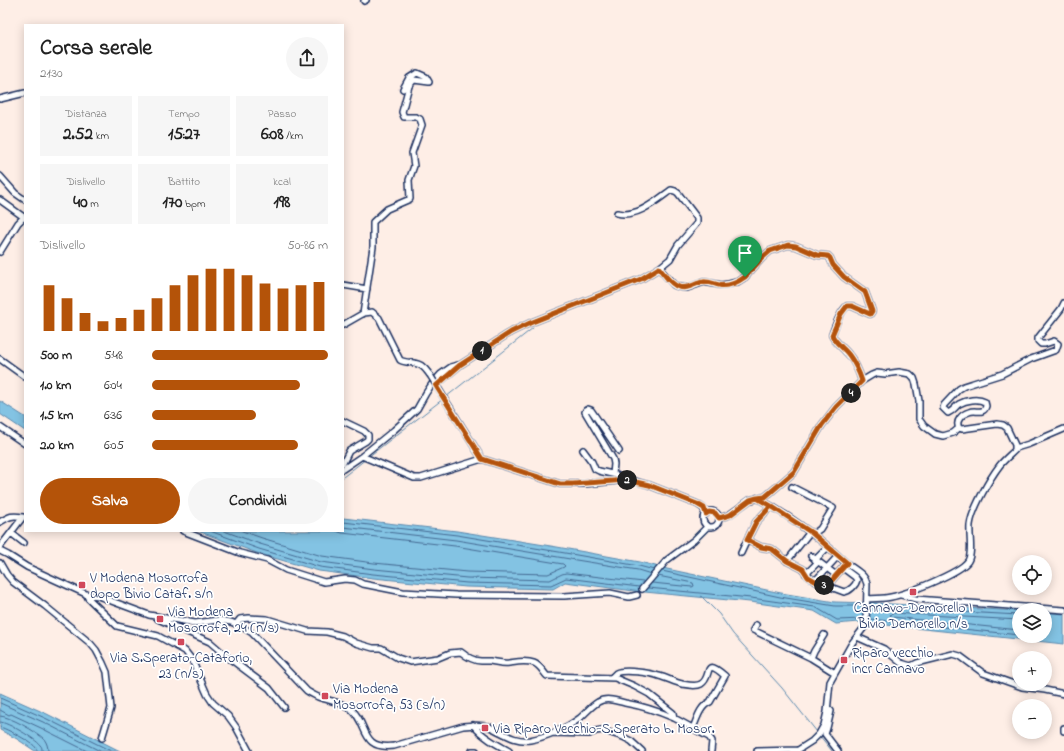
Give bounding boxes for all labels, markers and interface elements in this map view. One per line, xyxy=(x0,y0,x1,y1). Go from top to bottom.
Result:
text: Corsa serale xyxy=(40,33,152,65)
button: share xyxy=(286,37,328,79)
text: 21:30 xyxy=(40,64,63,83)
text: Distanza xyxy=(65,106,107,122)
text: Tempo xyxy=(168,106,200,122)
text: Passo xyxy=(268,106,296,122)
text: 2.52 xyxy=(63,122,93,147)
text: 15:27 xyxy=(168,122,200,147)
text: 6:08 xyxy=(261,122,284,147)
text: km xyxy=(93,128,109,144)
text: /km xyxy=(284,128,303,144)
text: Dislivello xyxy=(67,174,105,190)
text: Battito xyxy=(168,174,200,190)
text: kcal xyxy=(273,174,291,190)
text: 40 xyxy=(73,190,88,215)
text: 170 xyxy=(163,190,182,215)
text: 198 xyxy=(274,190,290,215)
text: m xyxy=(88,196,99,212)
text: bpm xyxy=(182,196,205,212)
text: Dislivello xyxy=(40,236,85,255)
text: 50–86 m xyxy=(287,236,328,255)
pin xyxy=(728,236,762,277)
icon: arrive xyxy=(734,242,756,264)
pin: 1 xyxy=(472,341,492,361)
text: 1 xyxy=(480,343,484,359)
text: 500 m xyxy=(40,346,72,365)
text: 5:48 xyxy=(104,346,123,365)
text: 1.0 km xyxy=(40,376,71,395)
text: 6:04 xyxy=(104,376,122,395)
pin: 4 xyxy=(841,383,861,403)
text: 4 xyxy=(849,385,853,401)
text: 1.5 km xyxy=(40,406,73,425)
text: 6:36 xyxy=(104,406,122,425)
text: 2.0 km xyxy=(40,436,74,455)
text: 6:05 xyxy=(104,436,124,455)
pin: 2 xyxy=(617,470,637,490)
text: 2 xyxy=(624,472,630,488)
button: Salva xyxy=(40,478,180,524)
button: Condividi xyxy=(188,478,328,524)
map controls xyxy=(1012,555,1052,739)
button: locate xyxy=(1012,555,1052,595)
place label: V Modena Mosorrofa dopo Bivio Cataf. s/n xyxy=(89,568,213,605)
pin: 3 xyxy=(814,575,834,595)
text: 3 xyxy=(822,577,826,593)
marker: V Modena Mosorrofa dopo Bivio Cataf. s/n xyxy=(77,580,87,590)
marker: Cannavo-Demorello I Bivio Demorello n/s xyxy=(908,587,918,597)
place label: Cannavo-Demorello I Bivio Demorello n/s xyxy=(854,598,972,635)
place label: Via Modena Mosorrofa, 24 (n/s) xyxy=(167,602,279,639)
button: layers xyxy=(1012,603,1052,643)
marker: Via Modena Mosorrofa, 24 (n/s) xyxy=(155,614,165,624)
marker: Via S.Sperato-Cataforio, 23 (n/s) xyxy=(176,637,186,647)
place label: Riparo vecchio incr Cannavo xyxy=(852,643,934,680)
place label: Via S.Sperato-Cataforio, 23 (n/s) xyxy=(109,648,252,685)
button: + xyxy=(1012,651,1052,691)
marker: Riparo vecchio incr Cannavo xyxy=(839,655,849,665)
place label: Via Modena Mosorrofa, 53 (s/n) xyxy=(332,679,445,716)
marker: Via Modena Mosorrofa, 53 (s/n) xyxy=(320,691,330,701)
button: − xyxy=(1012,699,1052,739)
place label: Via Riparo Vecchio-S.Sperato b. Mosor. xyxy=(492,719,715,740)
marker: Via Riparo Vecchio-S.Sperato b. Mosor. xyxy=(480,723,490,733)

